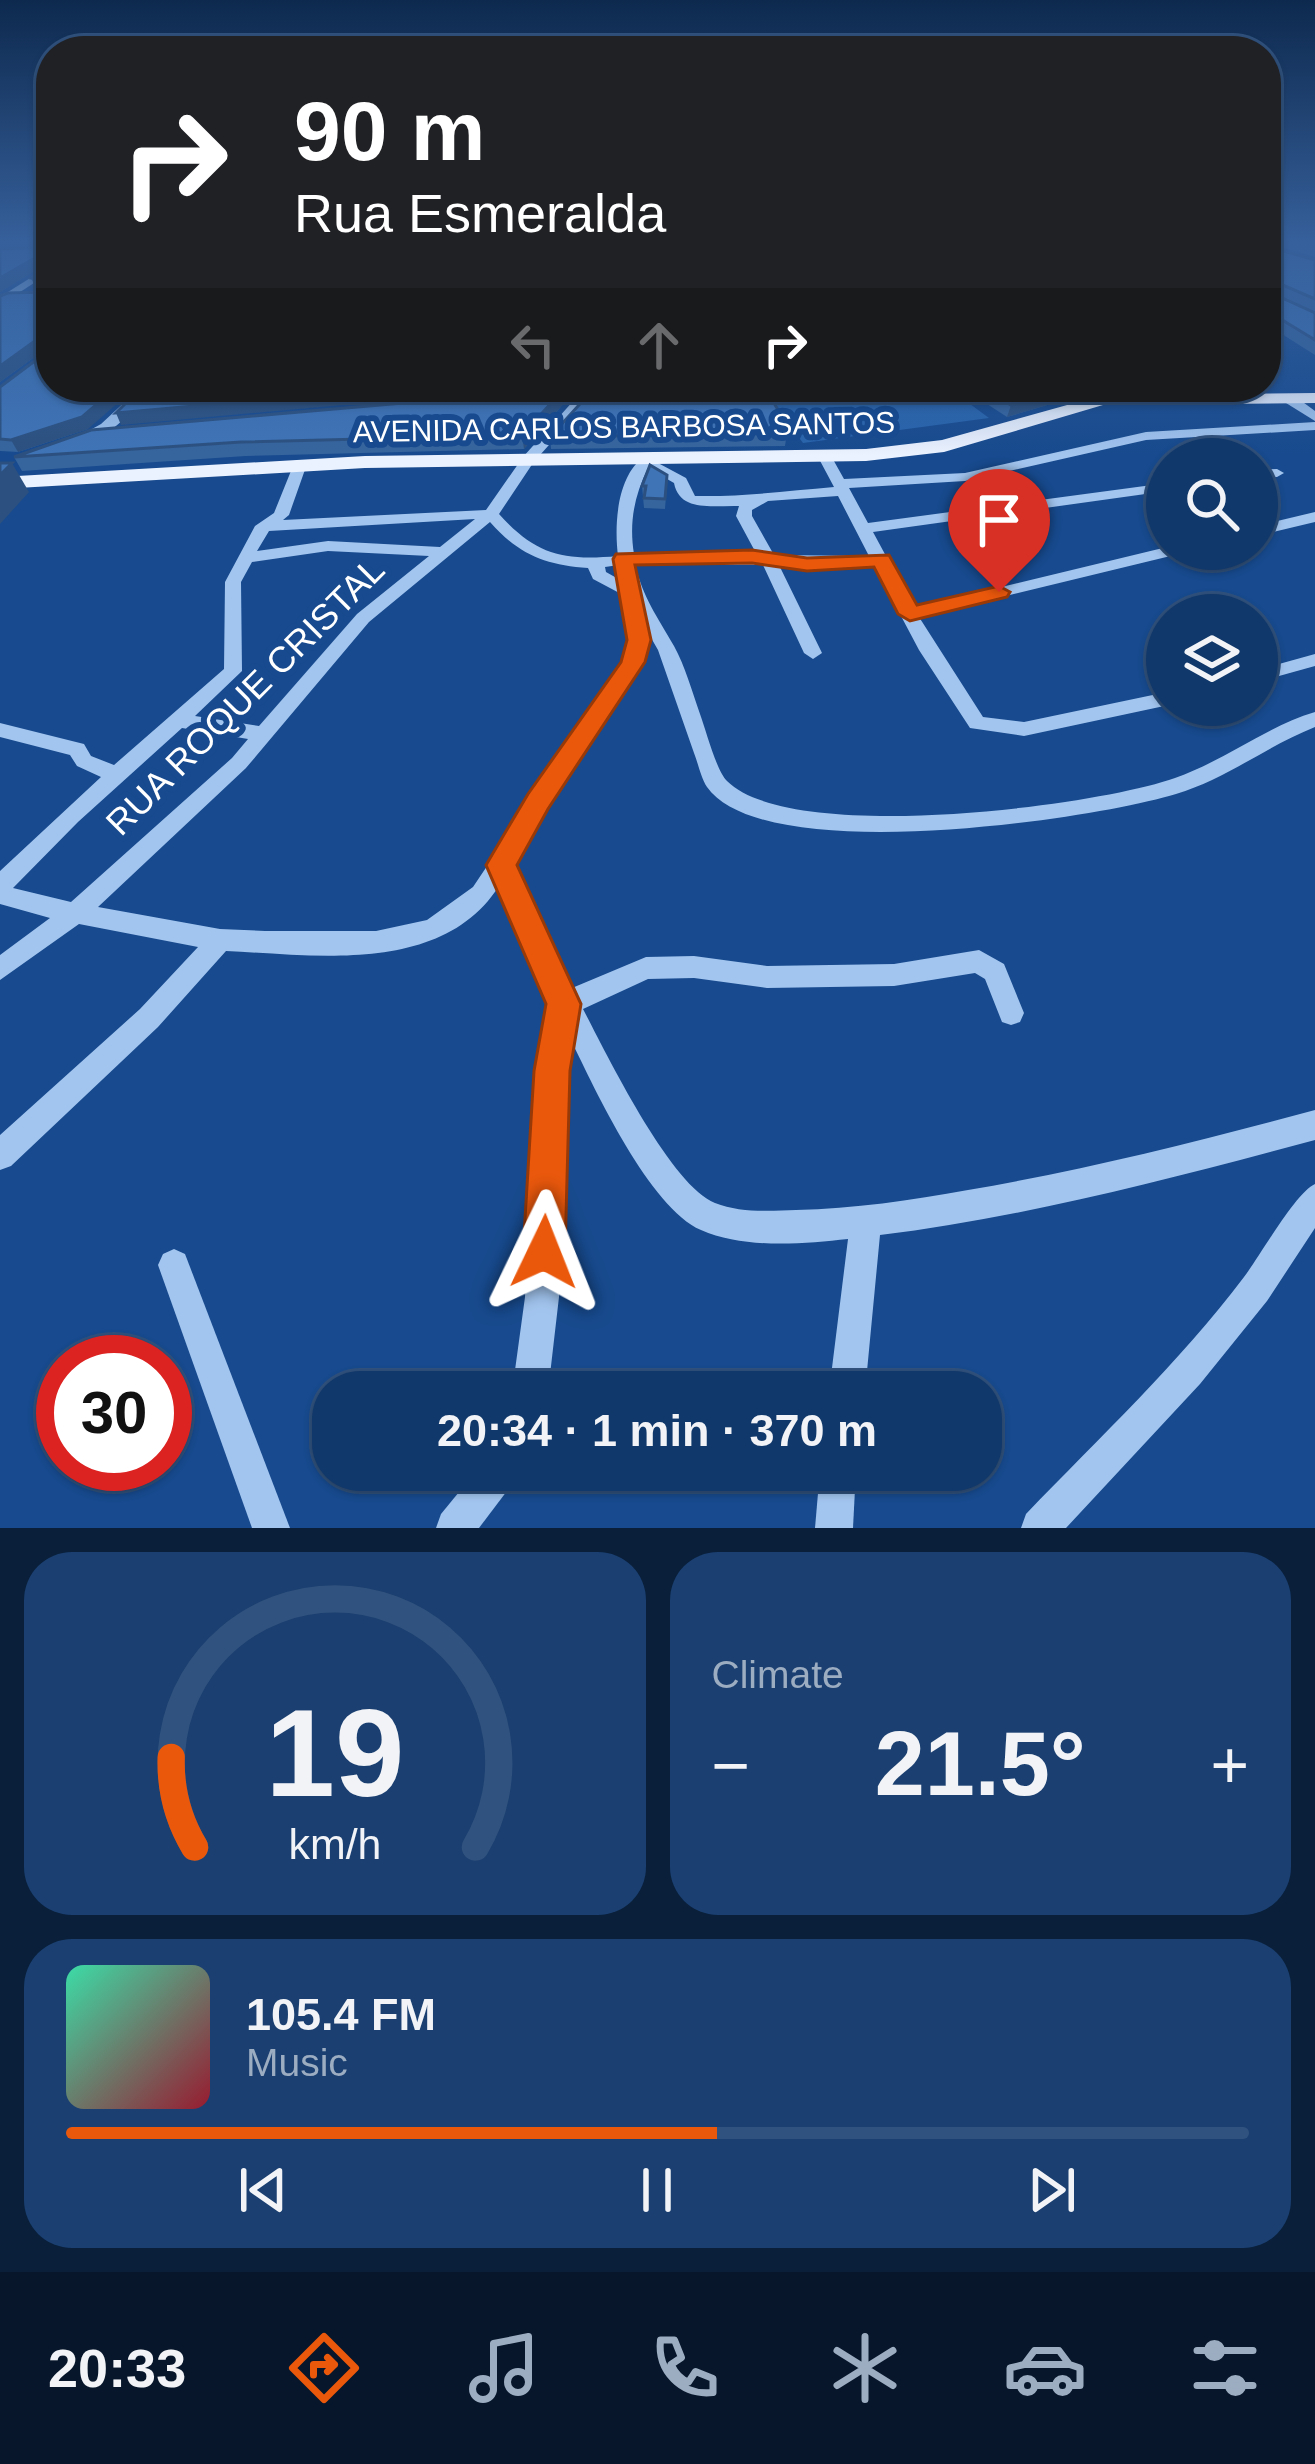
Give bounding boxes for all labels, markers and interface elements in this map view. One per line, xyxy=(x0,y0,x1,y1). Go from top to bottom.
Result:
icon: right xyxy=(96,84,252,240)
text: 90 m xyxy=(294,84,485,178)
text: Rua Esmeralda xyxy=(294,183,666,243)
icon: left xyxy=(500,312,566,378)
icon: ahead xyxy=(626,312,692,378)
icon: right xyxy=(752,312,818,378)
street label: AVENIDA CARLOS BARBOSA SANTOS xyxy=(353,406,895,448)
map controls xyxy=(1146,438,1278,726)
button: search xyxy=(1146,438,1278,570)
pin xyxy=(948,469,1050,592)
icon: arrive xyxy=(966,487,1032,553)
street label: RUA ROQUE CRISTAL xyxy=(98,549,392,843)
button: layers xyxy=(1146,594,1278,726)
position arrow xyxy=(481,1189,607,1315)
speed limit sign: 30 xyxy=(36,1335,192,1491)
text: 20:34 · 1 min · 370 m xyxy=(437,1405,877,1456)
text: Climate xyxy=(712,1653,844,1696)
text: 19 xyxy=(265,1683,404,1822)
text: 21.5° xyxy=(875,1714,1086,1814)
text: − xyxy=(712,1728,750,1802)
text: + xyxy=(1210,1728,1249,1802)
text: km/h xyxy=(288,1819,381,1867)
text: 105.4 FM xyxy=(246,1989,436,2040)
text: Music xyxy=(246,2041,348,2084)
icon: previous xyxy=(230,2157,296,2223)
icon: pause xyxy=(624,2157,690,2223)
icon: next xyxy=(1019,2157,1085,2223)
icon: directions xyxy=(282,2326,366,2410)
icon: music xyxy=(462,2326,546,2410)
icon: phone xyxy=(643,2326,727,2410)
icon: climate xyxy=(823,2326,907,2410)
icon: car xyxy=(1003,2326,1087,2410)
icon: filters xyxy=(1183,2326,1267,2410)
text: 20:33 xyxy=(48,2338,186,2398)

